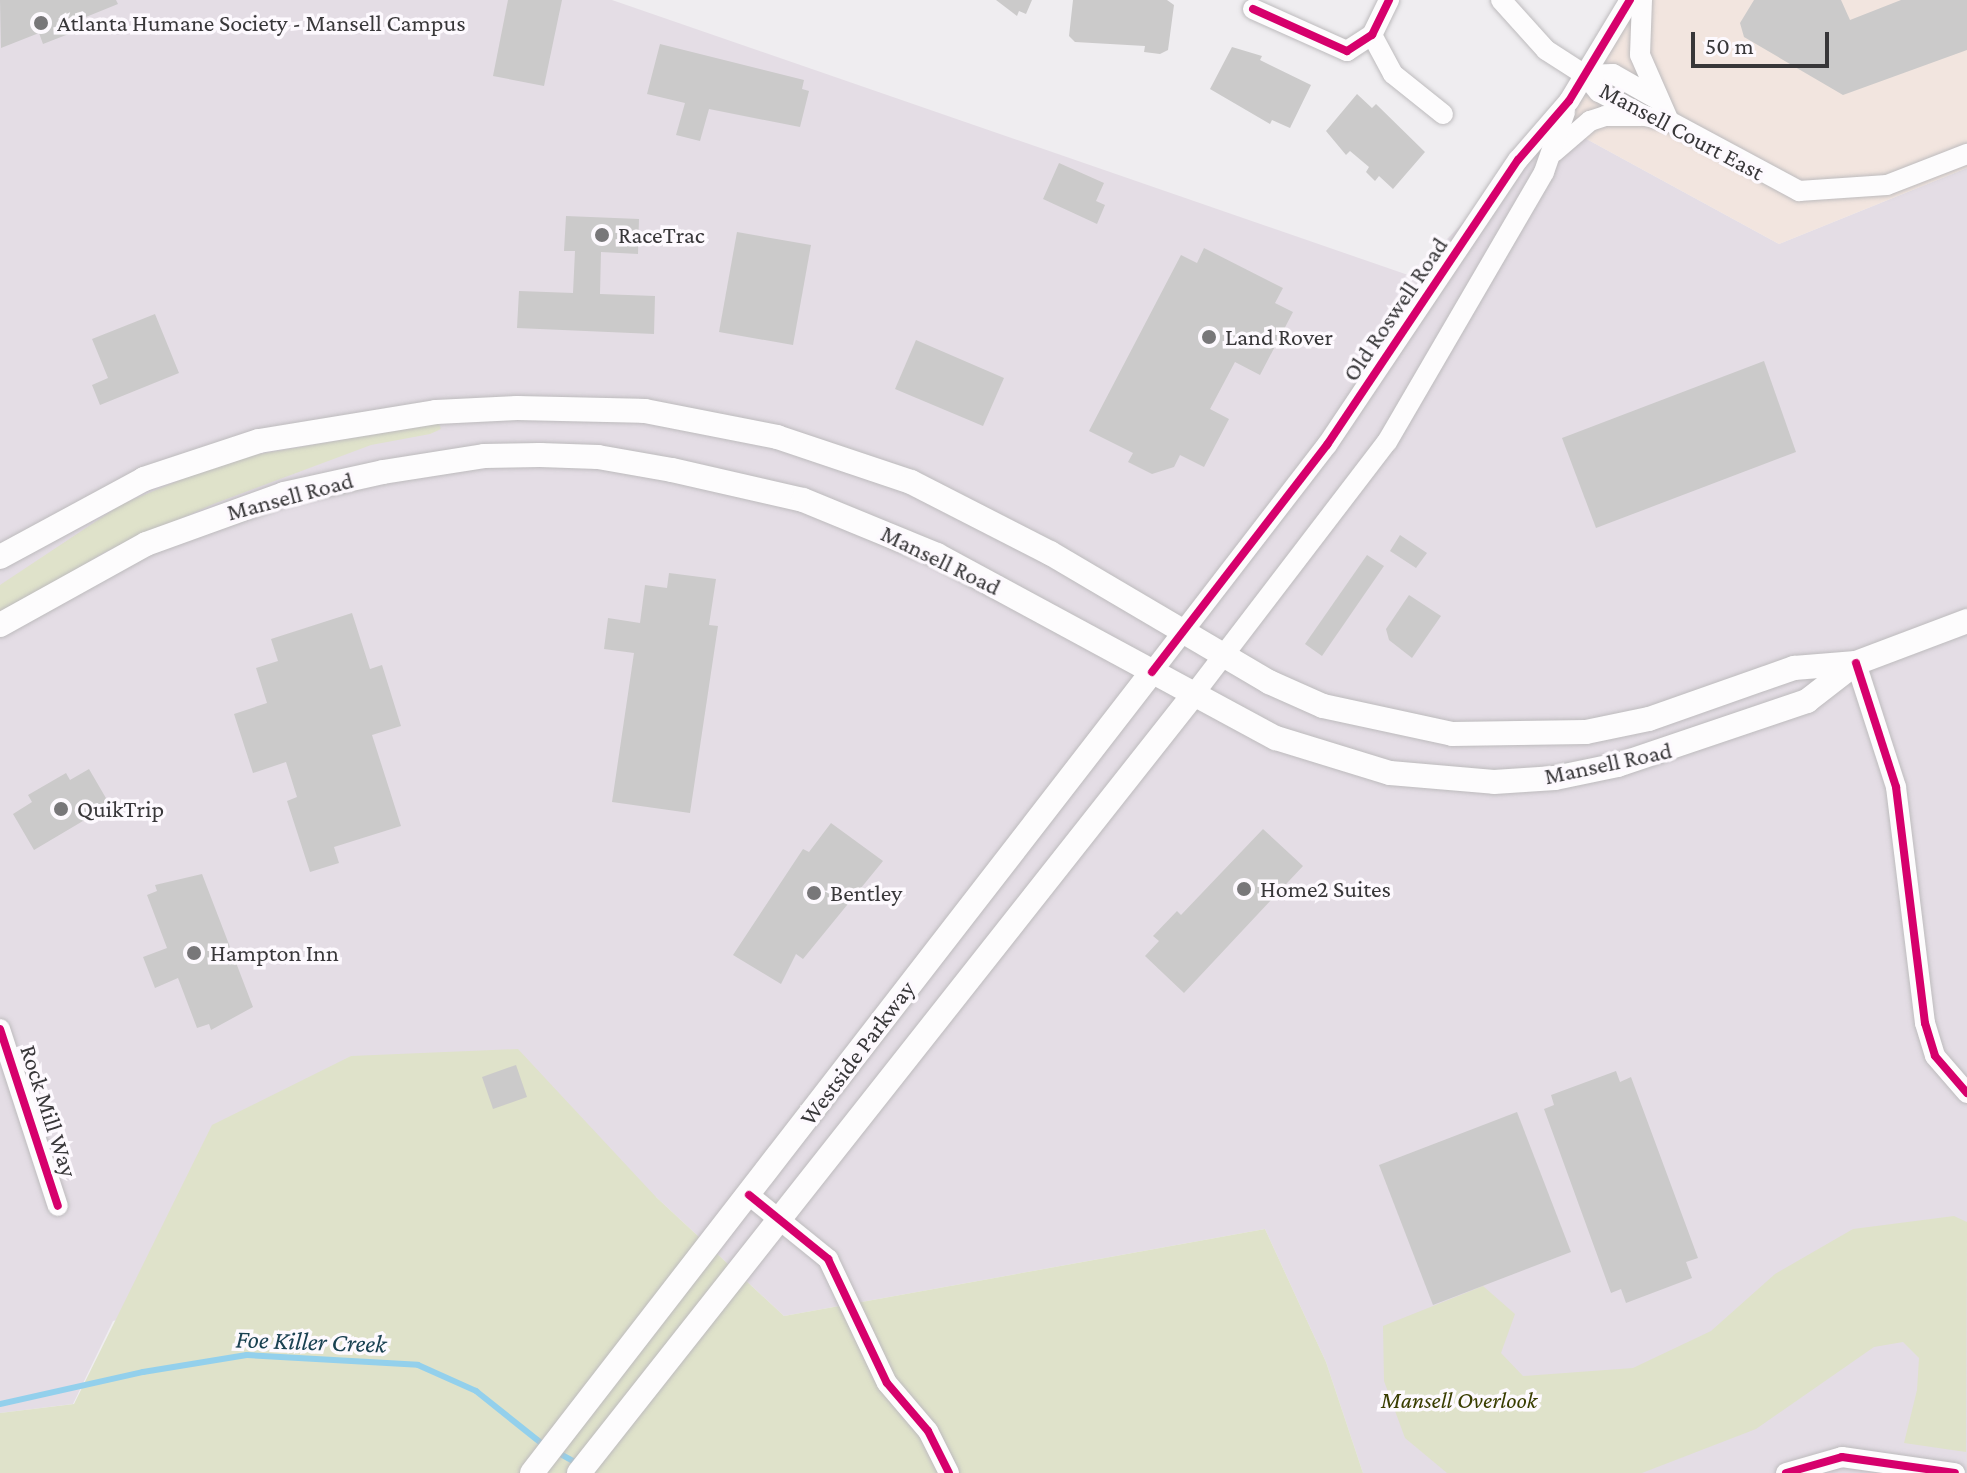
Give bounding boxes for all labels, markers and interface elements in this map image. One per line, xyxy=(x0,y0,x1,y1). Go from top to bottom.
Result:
place label: Atlanta Humane Society - Mansell Campus xyxy=(57,9,466,37)
marker: Atlanta Humane Society - Mansell Campus xyxy=(32,14,50,32)
scale bar xyxy=(1695,16,1833,66)
text: 50 m xyxy=(1705,32,1754,59)
street label: Mansell Court East xyxy=(1595,76,1769,186)
place label: RaceTrac xyxy=(618,221,705,249)
marker: RaceTrac xyxy=(593,226,611,244)
street label: Old Roswell Road xyxy=(1336,232,1454,386)
place label: Land Rover xyxy=(1225,323,1333,351)
marker: Land Rover xyxy=(1200,328,1218,346)
street label: Mansell Road xyxy=(224,465,356,527)
street label: Mansell Road xyxy=(876,519,1006,601)
street label: Mansell Road xyxy=(1542,735,1674,791)
place label: QuikTrip xyxy=(77,795,164,823)
marker: QuikTrip xyxy=(52,800,70,818)
place label: Home2 Suites xyxy=(1260,875,1391,903)
place label: Bentley xyxy=(830,879,902,907)
marker: Home2 Suites xyxy=(1235,880,1253,898)
marker: Bentley xyxy=(805,884,823,902)
place label: Hampton Inn xyxy=(210,939,339,967)
marker: Hampton Inn xyxy=(185,944,203,962)
street label: Westside Parkway xyxy=(793,975,921,1131)
street label: Rock Mill Way xyxy=(14,1041,84,1181)
water label: Foe Killer Creek xyxy=(235,1324,387,1360)
park label: Mansell Overlook xyxy=(1381,1386,1537,1414)

